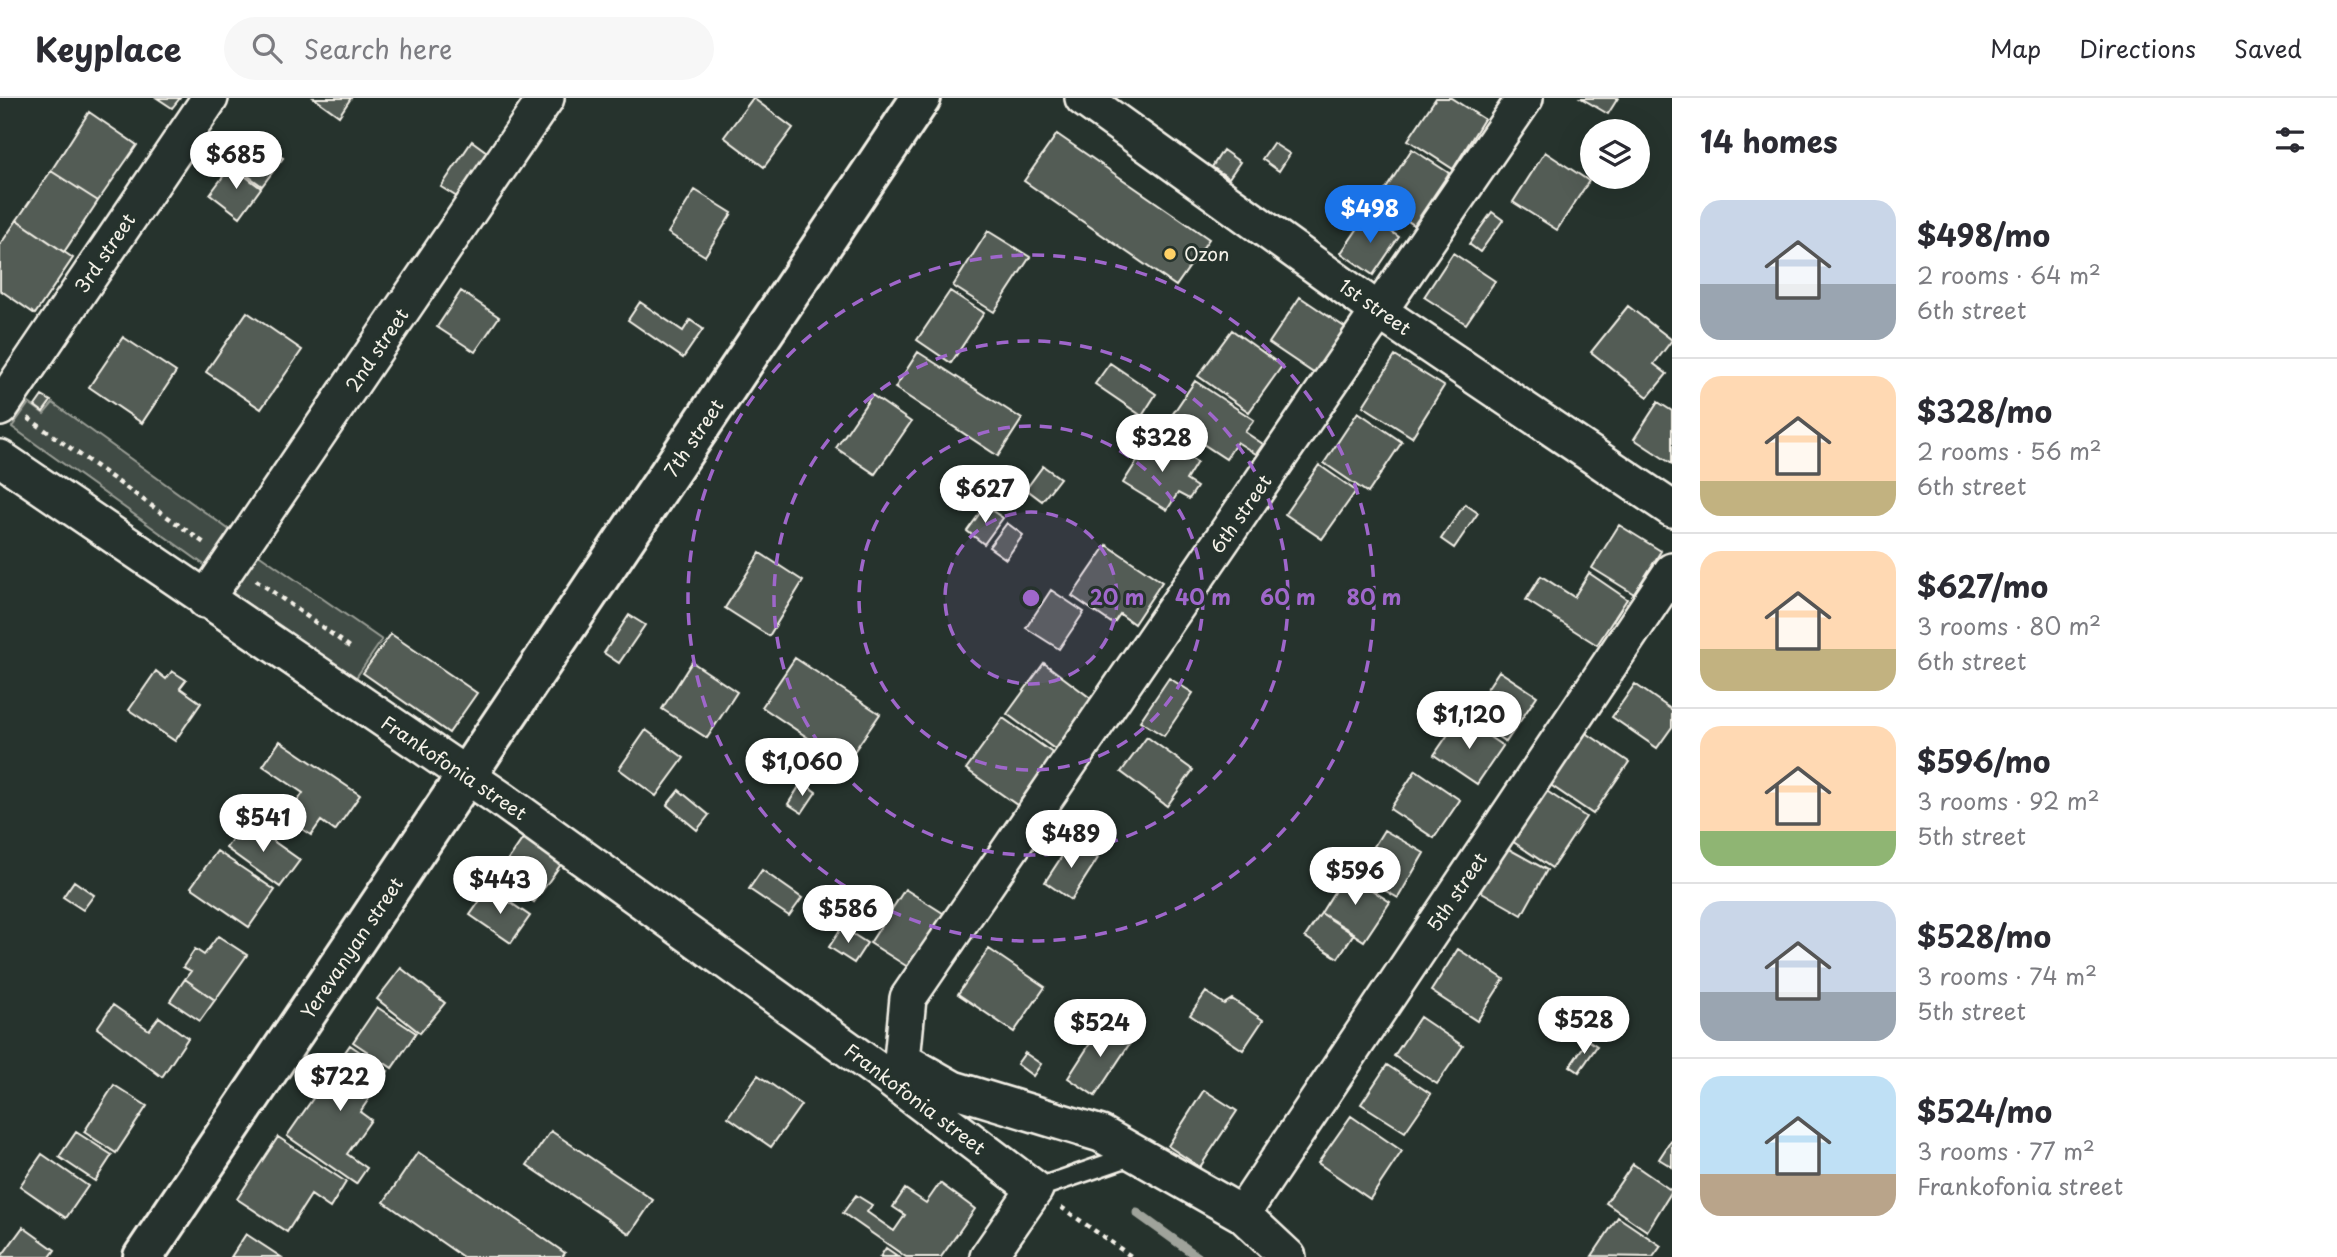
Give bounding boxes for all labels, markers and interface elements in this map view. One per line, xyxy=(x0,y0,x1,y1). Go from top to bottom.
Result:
search box xyxy=(224,17,714,80)
text: Keyplace xyxy=(35,23,182,73)
icon: search xyxy=(248,29,286,67)
text: Search here xyxy=(304,29,452,68)
text: Map xyxy=(1990,30,2041,66)
text: Directions xyxy=(2079,30,2196,66)
text: Saved xyxy=(2234,30,2302,66)
text: 14 homes xyxy=(1700,118,1838,163)
map controls xyxy=(1580,119,1650,189)
button: layers xyxy=(1580,119,1650,189)
icon: filters xyxy=(2271,121,2309,159)
pin: $685 xyxy=(195,132,277,191)
text: $685 xyxy=(206,136,266,171)
pin: $498 xyxy=(1329,186,1411,245)
text: $498 xyxy=(1341,190,1399,225)
street label: 3rd street xyxy=(67,207,141,298)
text: $498/mo xyxy=(1917,212,2050,257)
icon: home xyxy=(1756,228,1840,312)
place label: Ozon xyxy=(1184,239,1229,267)
marker: Ozon xyxy=(1162,246,1178,262)
text: 2 rooms · 64 m² xyxy=(1917,257,2101,292)
street label: 1st street xyxy=(1334,271,1417,341)
text: 6th street xyxy=(1917,292,2026,327)
street label: 2nd street xyxy=(338,302,415,397)
text: $328/mo xyxy=(1917,388,2052,433)
street label: 7th street xyxy=(657,393,730,482)
icon: home xyxy=(1756,404,1840,488)
pin: $328 xyxy=(1121,414,1203,474)
text: $328 xyxy=(1132,419,1192,454)
text: 2 rooms · 56 m² xyxy=(1917,433,2102,468)
pin: $627 xyxy=(944,466,1026,525)
street label: 6th street xyxy=(1203,468,1278,558)
text: 6th street xyxy=(1917,468,2026,503)
text: $627 xyxy=(956,470,1014,505)
text: $627/mo xyxy=(1917,563,2048,608)
icon: home xyxy=(1756,579,1840,663)
text: 20 m xyxy=(1090,580,1144,612)
text: 40 m xyxy=(1175,580,1231,612)
text: 60 m xyxy=(1260,580,1316,612)
text: 80 m xyxy=(1347,580,1401,612)
centre of rings xyxy=(1019,586,1043,610)
text: 3 rooms · 80 m² xyxy=(1917,608,2101,643)
text: 6th street xyxy=(1917,643,2026,678)
pin: $1,120 xyxy=(1412,692,1526,751)
text: $1,120 xyxy=(1433,696,1505,731)
street label: Frankofonia street xyxy=(376,708,533,826)
pin: $1,060 xyxy=(745,738,859,798)
text: $596/mo xyxy=(1917,738,2050,783)
text: $1,060 xyxy=(761,743,843,778)
icon: home xyxy=(1756,754,1840,838)
text: 3 rooms · 92 m² xyxy=(1917,783,2100,818)
pin: $541 xyxy=(222,794,304,854)
text: $541 xyxy=(236,799,291,834)
pin: $489 xyxy=(1030,810,1112,870)
text: $489 xyxy=(1042,815,1100,850)
text: 5th street xyxy=(1917,818,2026,853)
street label: 5th street xyxy=(1419,846,1493,937)
pin: $596 xyxy=(1314,848,1396,907)
text: $596 xyxy=(1326,852,1384,887)
pin: $443 xyxy=(459,856,541,916)
text: $443 xyxy=(469,861,531,896)
street label: Yerevanyan street xyxy=(293,871,409,1024)
pin: $586 xyxy=(807,886,889,945)
text: $586 xyxy=(819,890,877,925)
text: $528/mo xyxy=(1917,913,2051,958)
icon: home xyxy=(1756,929,1840,1013)
text: 3 rooms · 74 m² xyxy=(1917,958,2097,993)
text: 5th street xyxy=(1917,993,2026,1028)
pin: $528 xyxy=(1543,996,1625,1056)
pin: $524 xyxy=(1059,1000,1141,1059)
text: $528 xyxy=(1554,1001,1614,1036)
text: $524 xyxy=(1070,1004,1130,1039)
street label: Frankofonia street xyxy=(839,1036,992,1161)
pin: $722 xyxy=(299,1054,381,1113)
text: $722 xyxy=(311,1058,370,1093)
text: $524/mo xyxy=(1917,1088,2052,1133)
icon: home xyxy=(1756,1104,1840,1188)
text: 3 rooms · 77 m² xyxy=(1917,1133,2095,1168)
text: Frankofonia street xyxy=(1917,1168,2123,1203)

